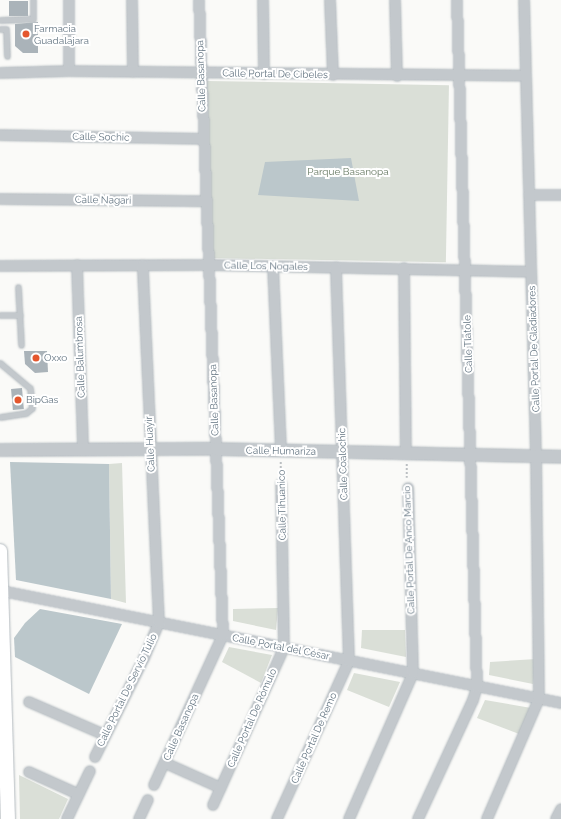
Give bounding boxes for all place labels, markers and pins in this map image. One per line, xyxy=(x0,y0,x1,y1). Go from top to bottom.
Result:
place label: Farmacia Guadalajara xyxy=(34,22,89,46)
marker: Farmacia Guadalajara xyxy=(21,29,31,39)
place label: Oxxo xyxy=(44,352,67,364)
marker: Oxxo xyxy=(31,353,41,363)
place label: BipGas xyxy=(26,394,58,406)
marker: BipGas xyxy=(13,395,23,405)

